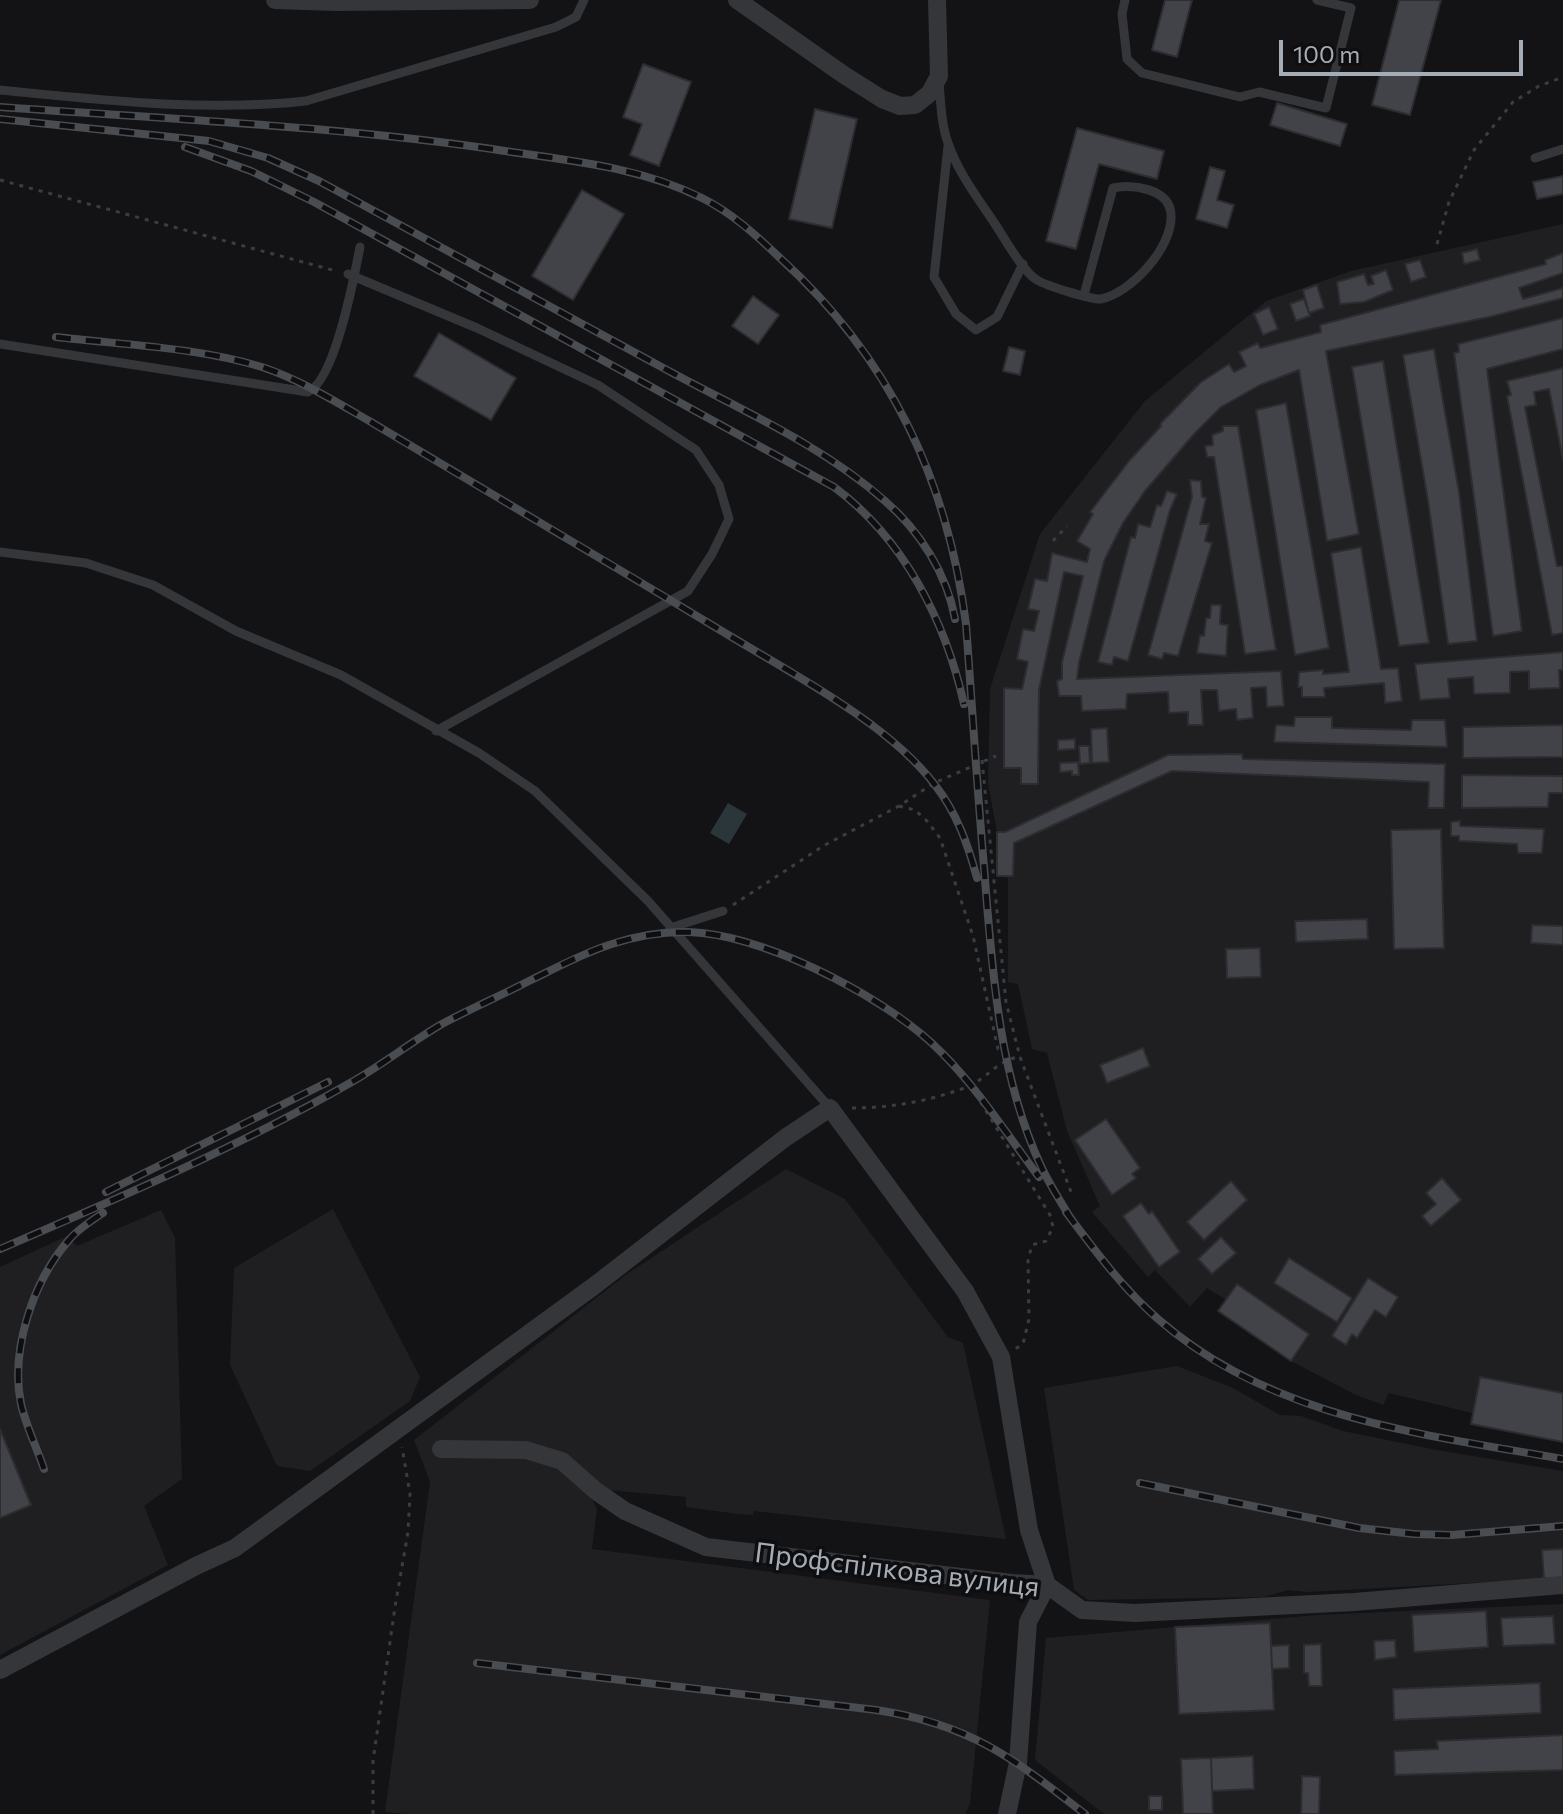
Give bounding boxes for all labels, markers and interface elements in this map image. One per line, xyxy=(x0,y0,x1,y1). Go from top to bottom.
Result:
scale bar xyxy=(1283,24,1527,74)
text: 100 m xyxy=(1293,39,1360,68)
street label: Профспілкова вулиця xyxy=(753,1536,1041,1604)

